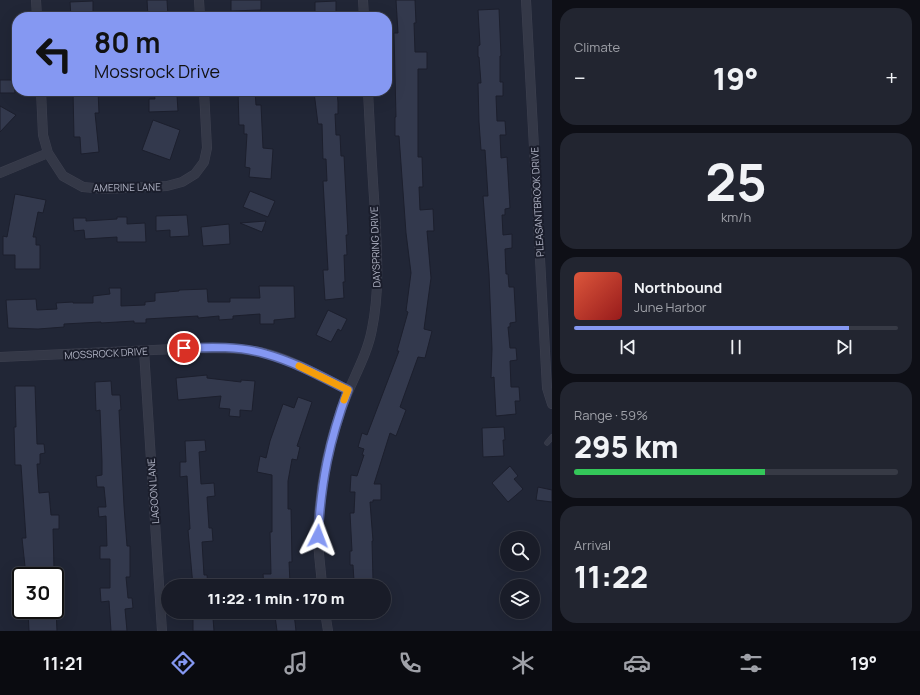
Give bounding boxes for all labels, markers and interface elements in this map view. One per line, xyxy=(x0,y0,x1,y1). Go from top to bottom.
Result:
text: 80 m xyxy=(94,23,160,61)
icon: left xyxy=(28,28,80,80)
text: Climate xyxy=(574,38,620,56)
text: 19° xyxy=(713,58,758,99)
text: Mossrock Drive xyxy=(94,59,220,83)
text: − xyxy=(574,63,586,93)
text: + xyxy=(885,63,898,93)
street label: PLEASANTBROOK DRIVE xyxy=(527,146,547,257)
text: 25 xyxy=(705,146,767,217)
street label: AMERINE LANE xyxy=(93,179,161,195)
street label: DAYSPRING DRIVE xyxy=(367,206,383,288)
text: km/h xyxy=(721,208,751,226)
text: Northbound xyxy=(634,277,722,298)
text: June Harbor xyxy=(634,298,707,316)
pin xyxy=(167,331,201,365)
icon: previous xyxy=(617,336,639,358)
icon: pause xyxy=(725,336,747,358)
icon: next xyxy=(833,336,855,358)
icon: arrive xyxy=(173,337,195,359)
street label: MOSSROCK DRIVE xyxy=(64,344,148,362)
text: Range · 59% xyxy=(574,406,648,424)
text: 295 km xyxy=(574,426,679,467)
street label: LAGOON LANE xyxy=(144,457,162,524)
position arrow xyxy=(297,515,339,557)
map controls xyxy=(500,531,540,619)
button: search xyxy=(500,531,540,571)
text: Arrival xyxy=(574,536,611,554)
text: 11:22 xyxy=(574,556,648,597)
speed limit sign: 30 xyxy=(12,567,64,619)
button: layers xyxy=(500,579,540,619)
text: 11:22 · 1 min · 170 m xyxy=(208,588,344,609)
icon: directions xyxy=(169,649,197,677)
icon: music xyxy=(282,649,310,677)
icon: phone xyxy=(396,649,424,677)
icon: climate xyxy=(509,649,537,677)
icon: car xyxy=(623,649,651,677)
icon: filters xyxy=(737,649,765,677)
text: 11:21 xyxy=(43,651,83,675)
text: 19° xyxy=(850,651,877,675)

